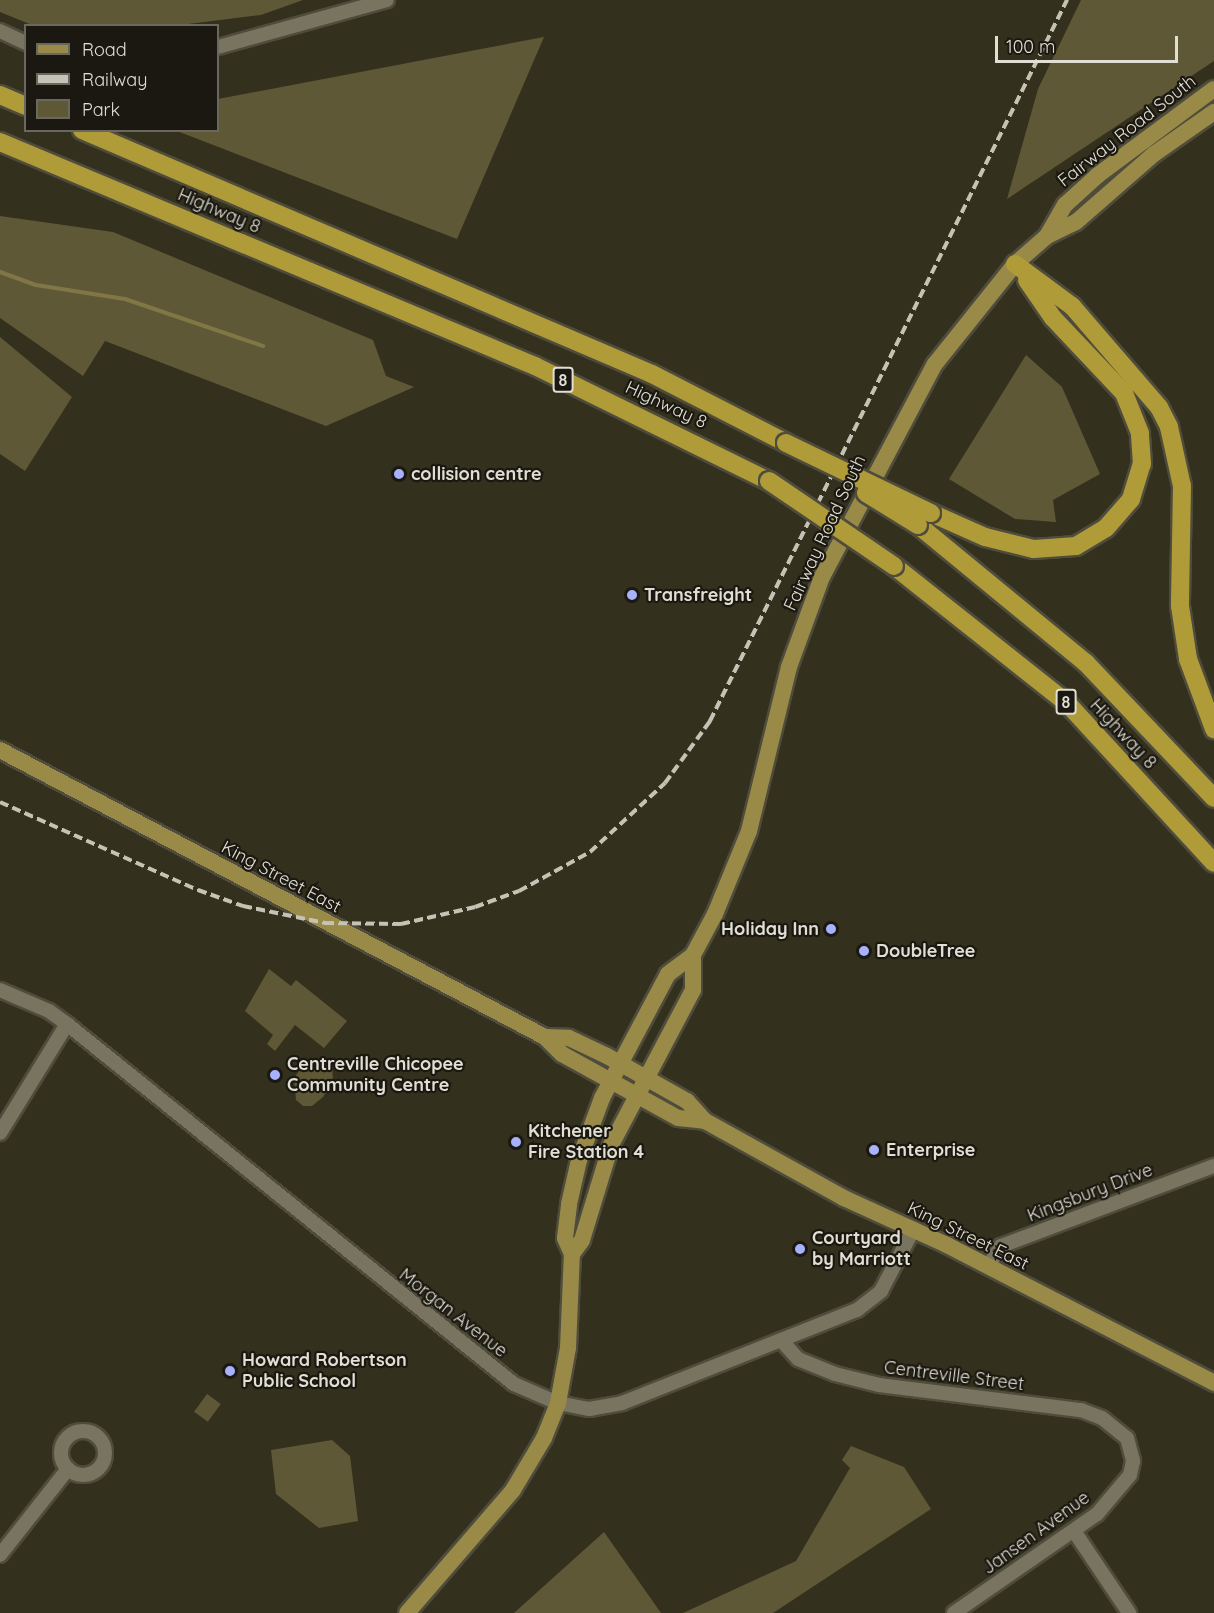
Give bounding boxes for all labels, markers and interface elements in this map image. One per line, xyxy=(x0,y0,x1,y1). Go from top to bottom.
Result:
legend xyxy=(24,24,219,132)
scale bar xyxy=(998,24,1181,62)
text: 100 m xyxy=(1006,35,1055,58)
text: Road xyxy=(82,38,127,61)
text: Railway xyxy=(82,68,148,91)
street label: Fairway Road South xyxy=(1054,70,1200,192)
text: Park xyxy=(82,98,120,121)
street label: Highway 8 xyxy=(174,184,264,238)
road number: 8 xyxy=(552,367,574,393)
street label: Highway 8 xyxy=(622,377,710,433)
street label: Fairway Road South xyxy=(779,452,871,614)
place label: collision centre xyxy=(411,463,542,485)
marker: collision centre xyxy=(392,467,406,481)
place label: Transfreight xyxy=(644,584,752,606)
marker: Transfreight xyxy=(625,588,639,602)
road number: 8 xyxy=(1056,689,1076,715)
street label: Highway 8 xyxy=(1085,695,1161,773)
street label: King Street East xyxy=(218,836,344,918)
place label: Holiday Inn xyxy=(721,918,819,940)
marker: Holiday Inn xyxy=(824,922,838,936)
place label: DoubleTree xyxy=(876,940,975,962)
marker: DoubleTree xyxy=(857,944,871,958)
place label: Centreville Chicopee Community Centre xyxy=(287,1054,464,1096)
marker: Centreville Chicopee Community Centre xyxy=(268,1068,282,1082)
place label: Kitchener Fire Station 4 xyxy=(528,1121,644,1164)
marker: Kitchener Fire Station 4 xyxy=(509,1135,523,1149)
place label: Enterprise xyxy=(886,1139,975,1161)
marker: Enterprise xyxy=(867,1143,881,1157)
street label: Kingsbury Drive xyxy=(1024,1159,1156,1227)
street label: King Street East xyxy=(904,1197,1032,1275)
place label: Courtyard by Marriott xyxy=(812,1228,911,1270)
marker: Courtyard by Marriott xyxy=(793,1242,807,1256)
street label: Morgan Avenue xyxy=(395,1264,511,1362)
place label: Howard Robertson Public School xyxy=(242,1350,407,1392)
street label: Centreville Street xyxy=(883,1357,1025,1395)
marker: Howard Robertson Public School xyxy=(223,1364,237,1378)
street label: Jansen Avenue xyxy=(978,1487,1094,1579)

